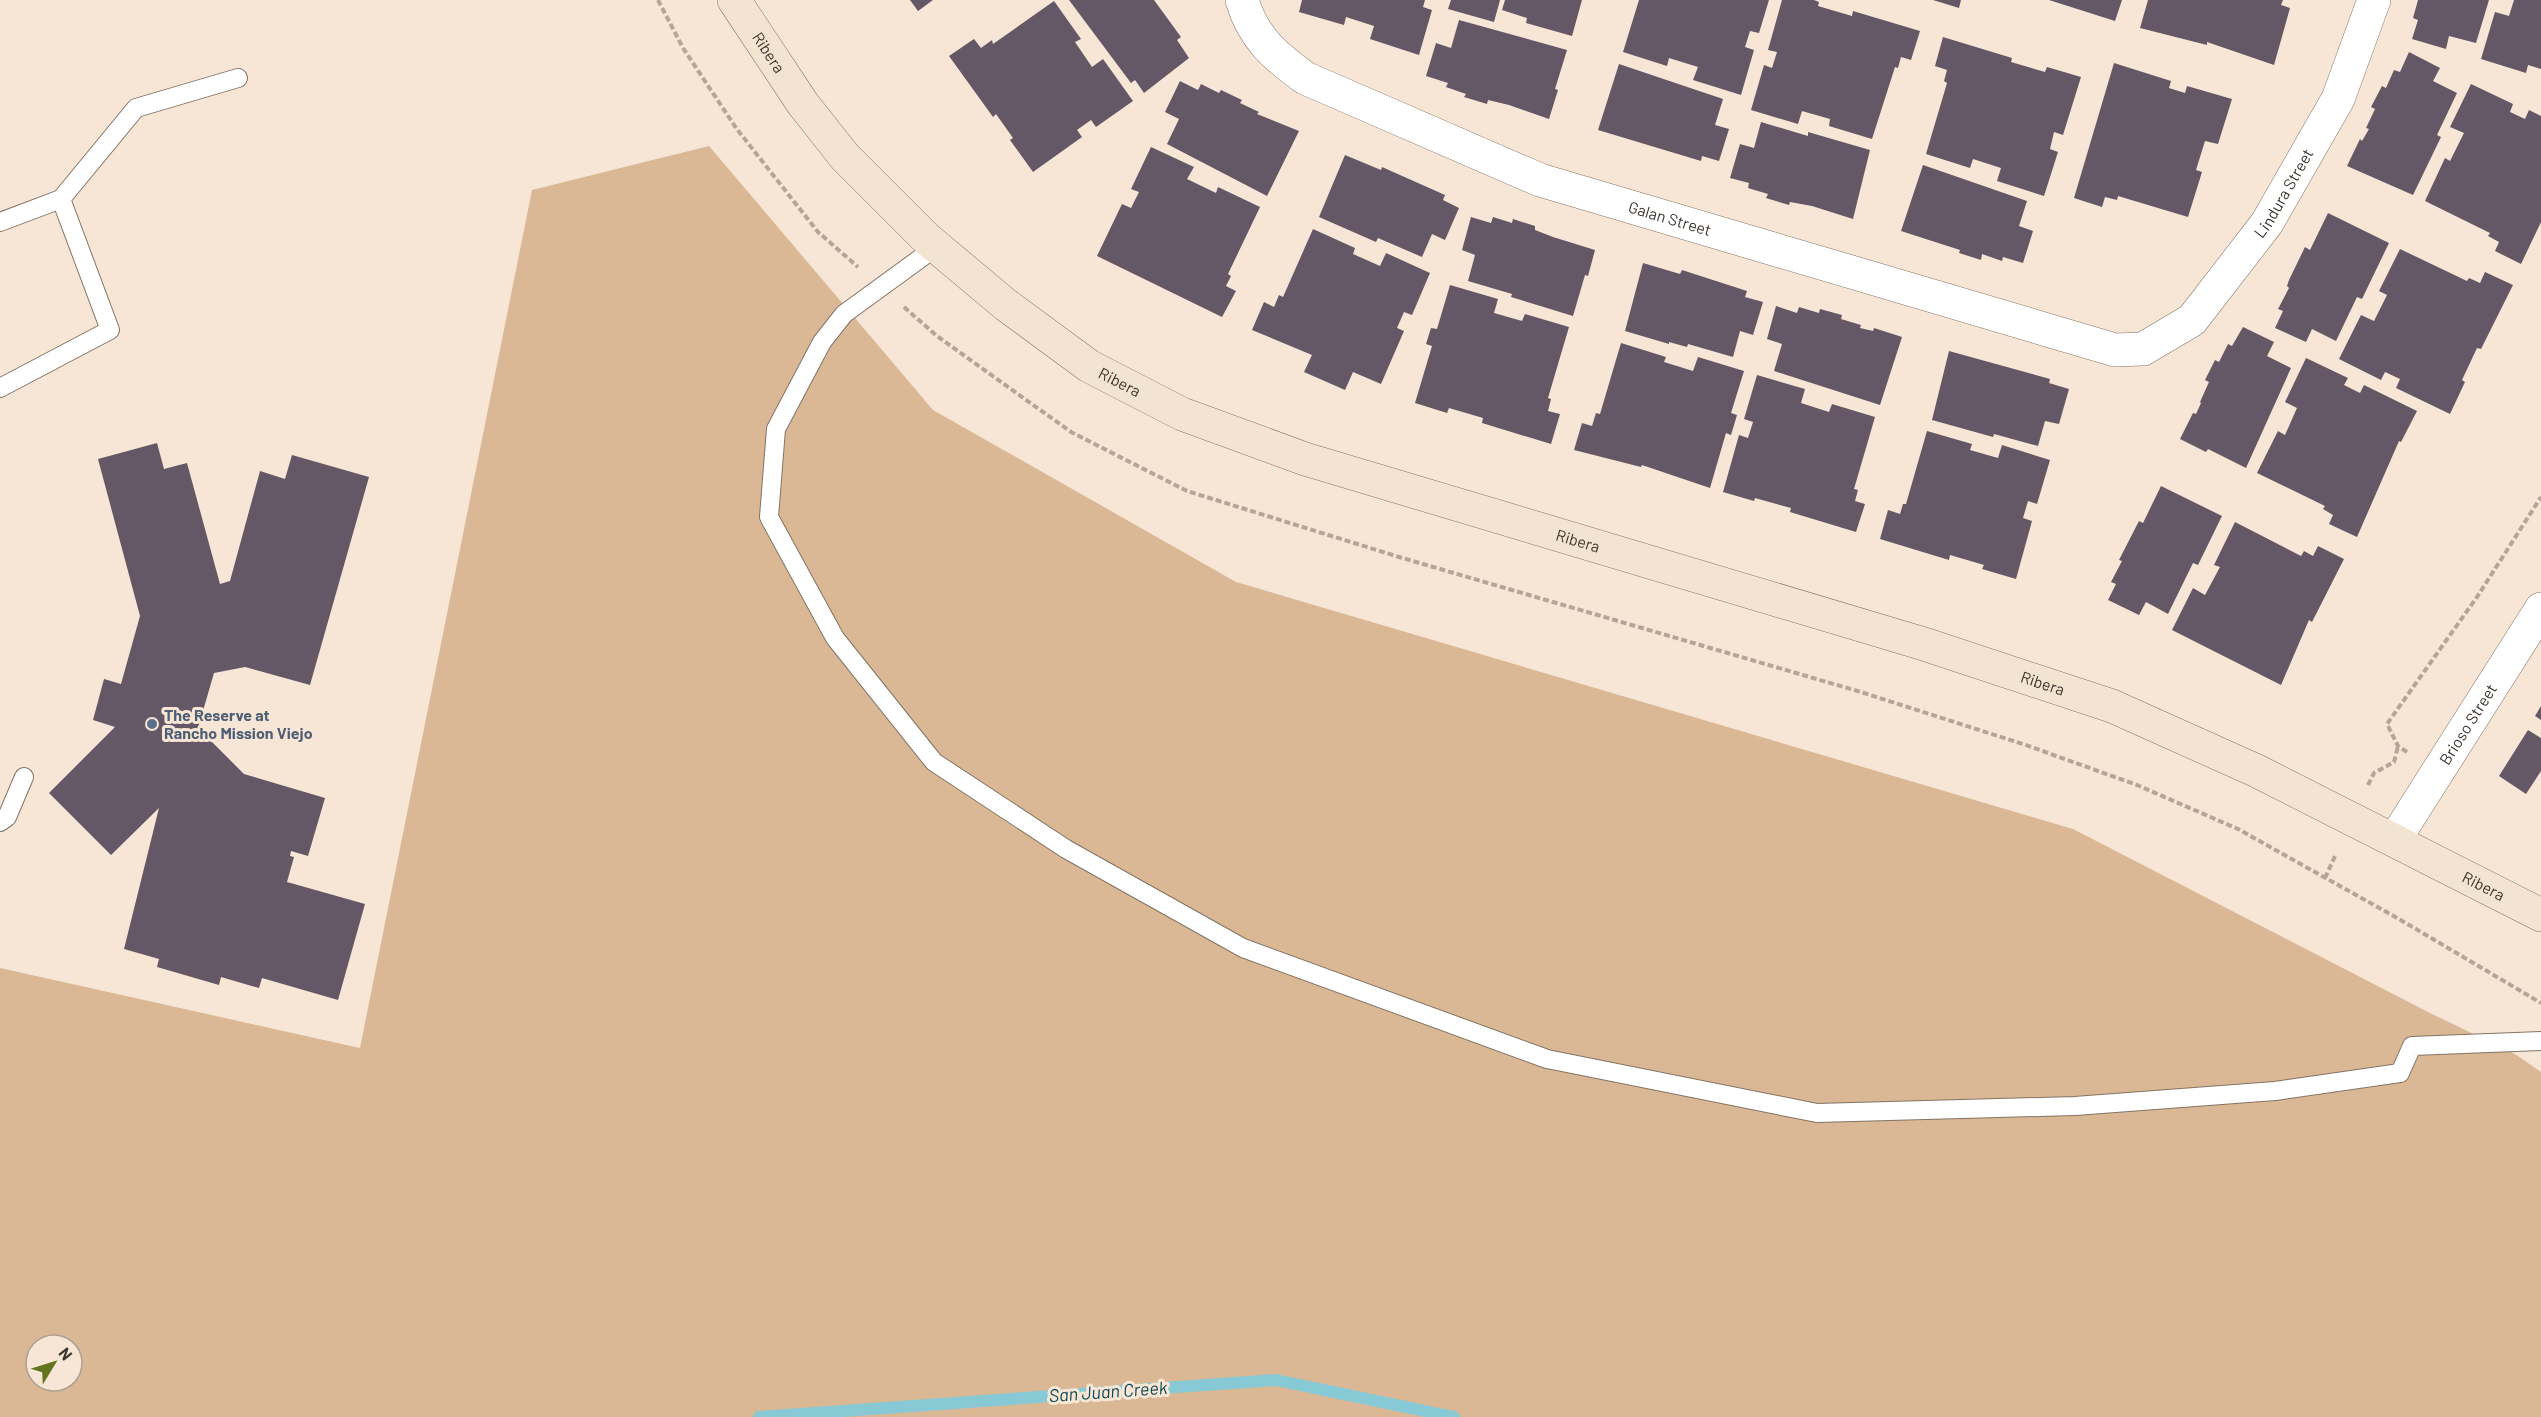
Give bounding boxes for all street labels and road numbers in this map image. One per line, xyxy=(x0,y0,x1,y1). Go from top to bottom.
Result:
street label: Ribera xyxy=(749,28,790,76)
street label: Lindura Street xyxy=(2249,145,2317,241)
street label: Galan Street xyxy=(1626,197,1714,239)
street label: Ribera xyxy=(1096,363,1144,400)
street label: Ribera xyxy=(1554,525,1603,556)
street label: Ribera xyxy=(2018,667,2067,699)
street label: Brioso Street xyxy=(2435,680,2500,768)
street label: Ribera xyxy=(2459,867,2508,904)

